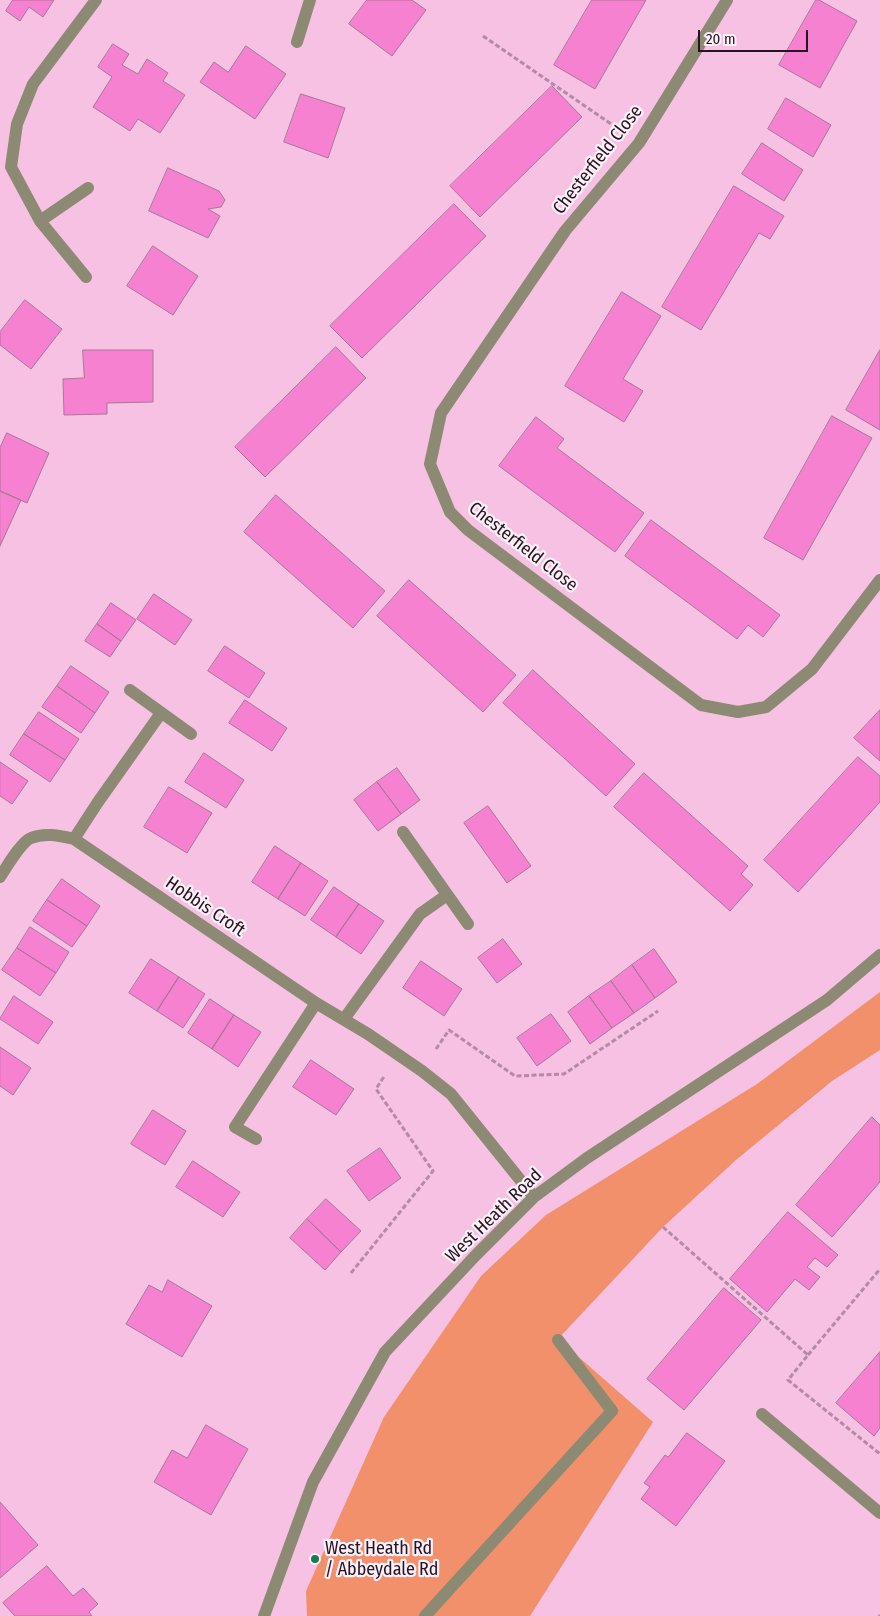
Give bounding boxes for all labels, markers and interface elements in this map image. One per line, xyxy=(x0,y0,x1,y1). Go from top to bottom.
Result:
scale bar xyxy=(700,20,810,52)
text: 20 m xyxy=(706,30,736,48)
street label: Chesterfield Close xyxy=(549,101,647,219)
street label: Chesterfield Close xyxy=(464,498,582,596)
street label: Hobbis Croft xyxy=(161,872,249,942)
street label: West Heath Road xyxy=(441,1165,547,1267)
place label: West Heath Rd / Abbeydale Rd xyxy=(325,1538,438,1580)
marker: West Heath Rd / Abbeydale Rd xyxy=(309,1553,321,1565)

